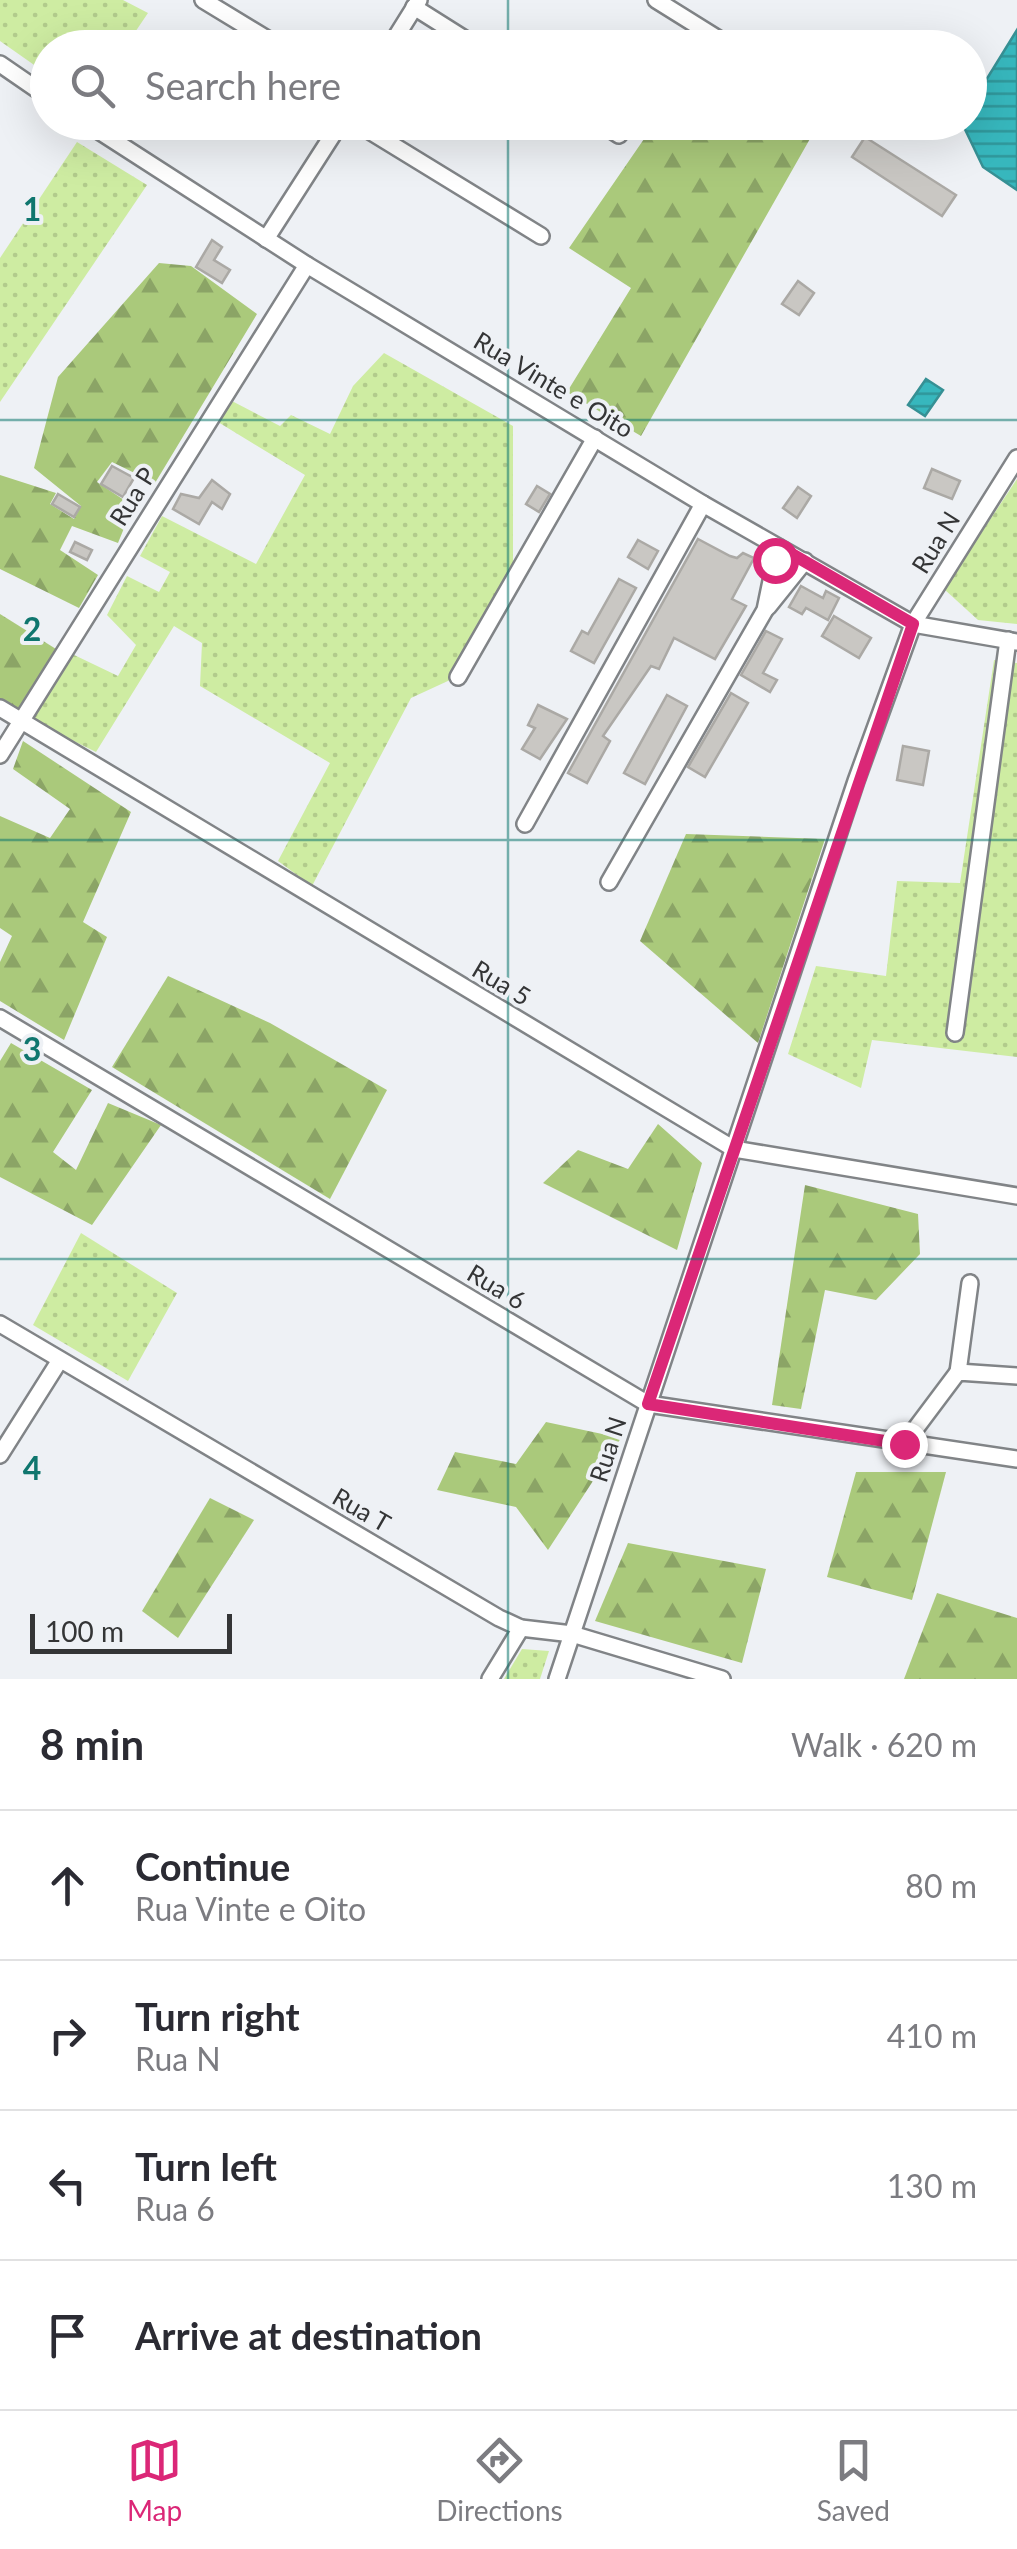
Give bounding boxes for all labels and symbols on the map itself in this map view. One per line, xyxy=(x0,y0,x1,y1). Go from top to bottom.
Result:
text: 1 xyxy=(23,189,41,228)
street label: Rua Vinte e Oito xyxy=(469,325,639,443)
street label: Rua P xyxy=(103,461,161,531)
street label: Rua N xyxy=(905,506,965,578)
route start xyxy=(753,538,799,584)
text: 2 xyxy=(23,609,41,648)
street label: Rua 5 xyxy=(468,953,536,1011)
text: 3 xyxy=(23,1029,41,1068)
street label: Rua 6 xyxy=(463,1257,531,1315)
street label: Rua N xyxy=(582,1412,632,1486)
route end xyxy=(882,1422,928,1468)
text: 4 xyxy=(23,1448,41,1487)
street label: Rua T xyxy=(328,1481,397,1538)
scale bar xyxy=(30,1609,232,1654)

